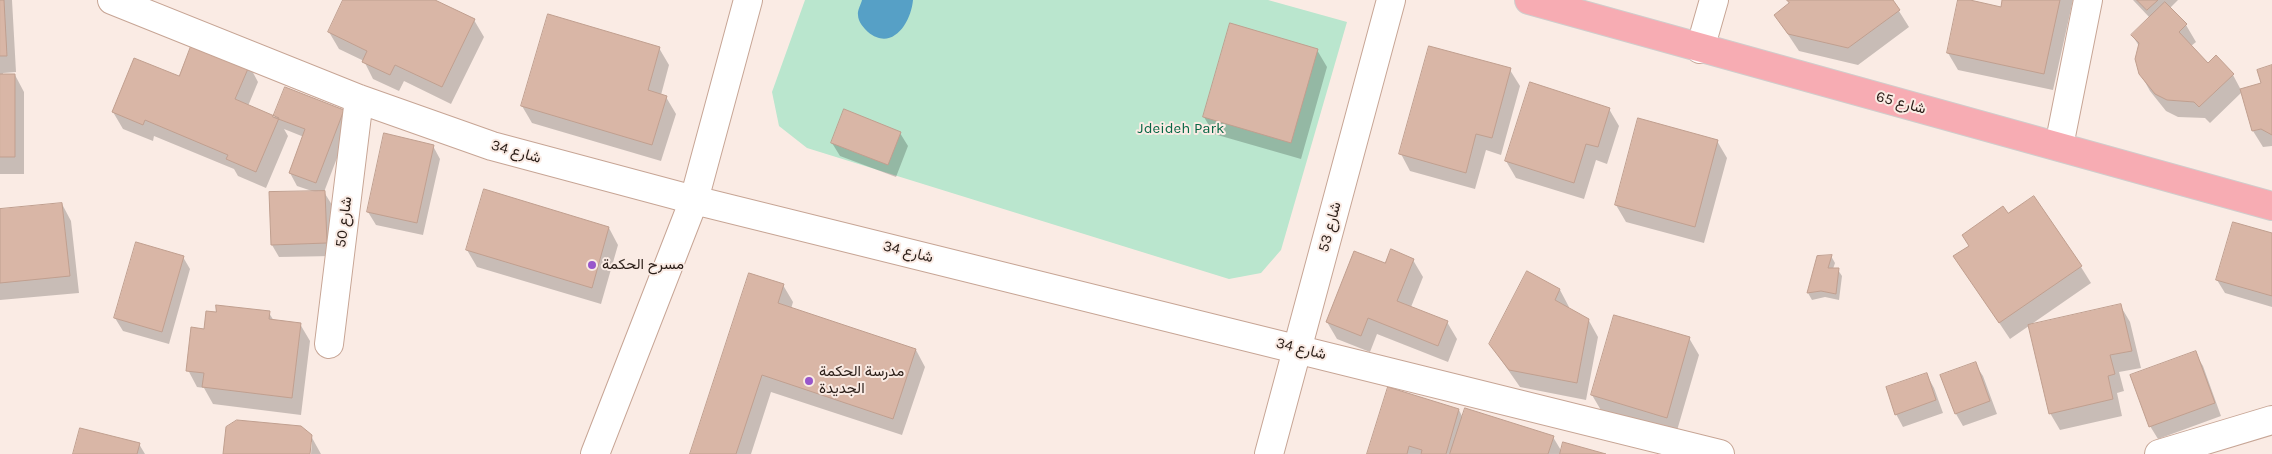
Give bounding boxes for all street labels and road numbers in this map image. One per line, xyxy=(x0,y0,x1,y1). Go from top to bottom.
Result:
street label: شارع 65 xyxy=(1874,88,1928,118)
street label: شارع 34 xyxy=(489,136,543,168)
street label: شارع 50 xyxy=(332,196,356,248)
street label: شارع 53 xyxy=(1315,200,1345,254)
street label: شارع 34 xyxy=(881,237,935,267)
street label: شارع 34 xyxy=(1274,334,1328,364)

